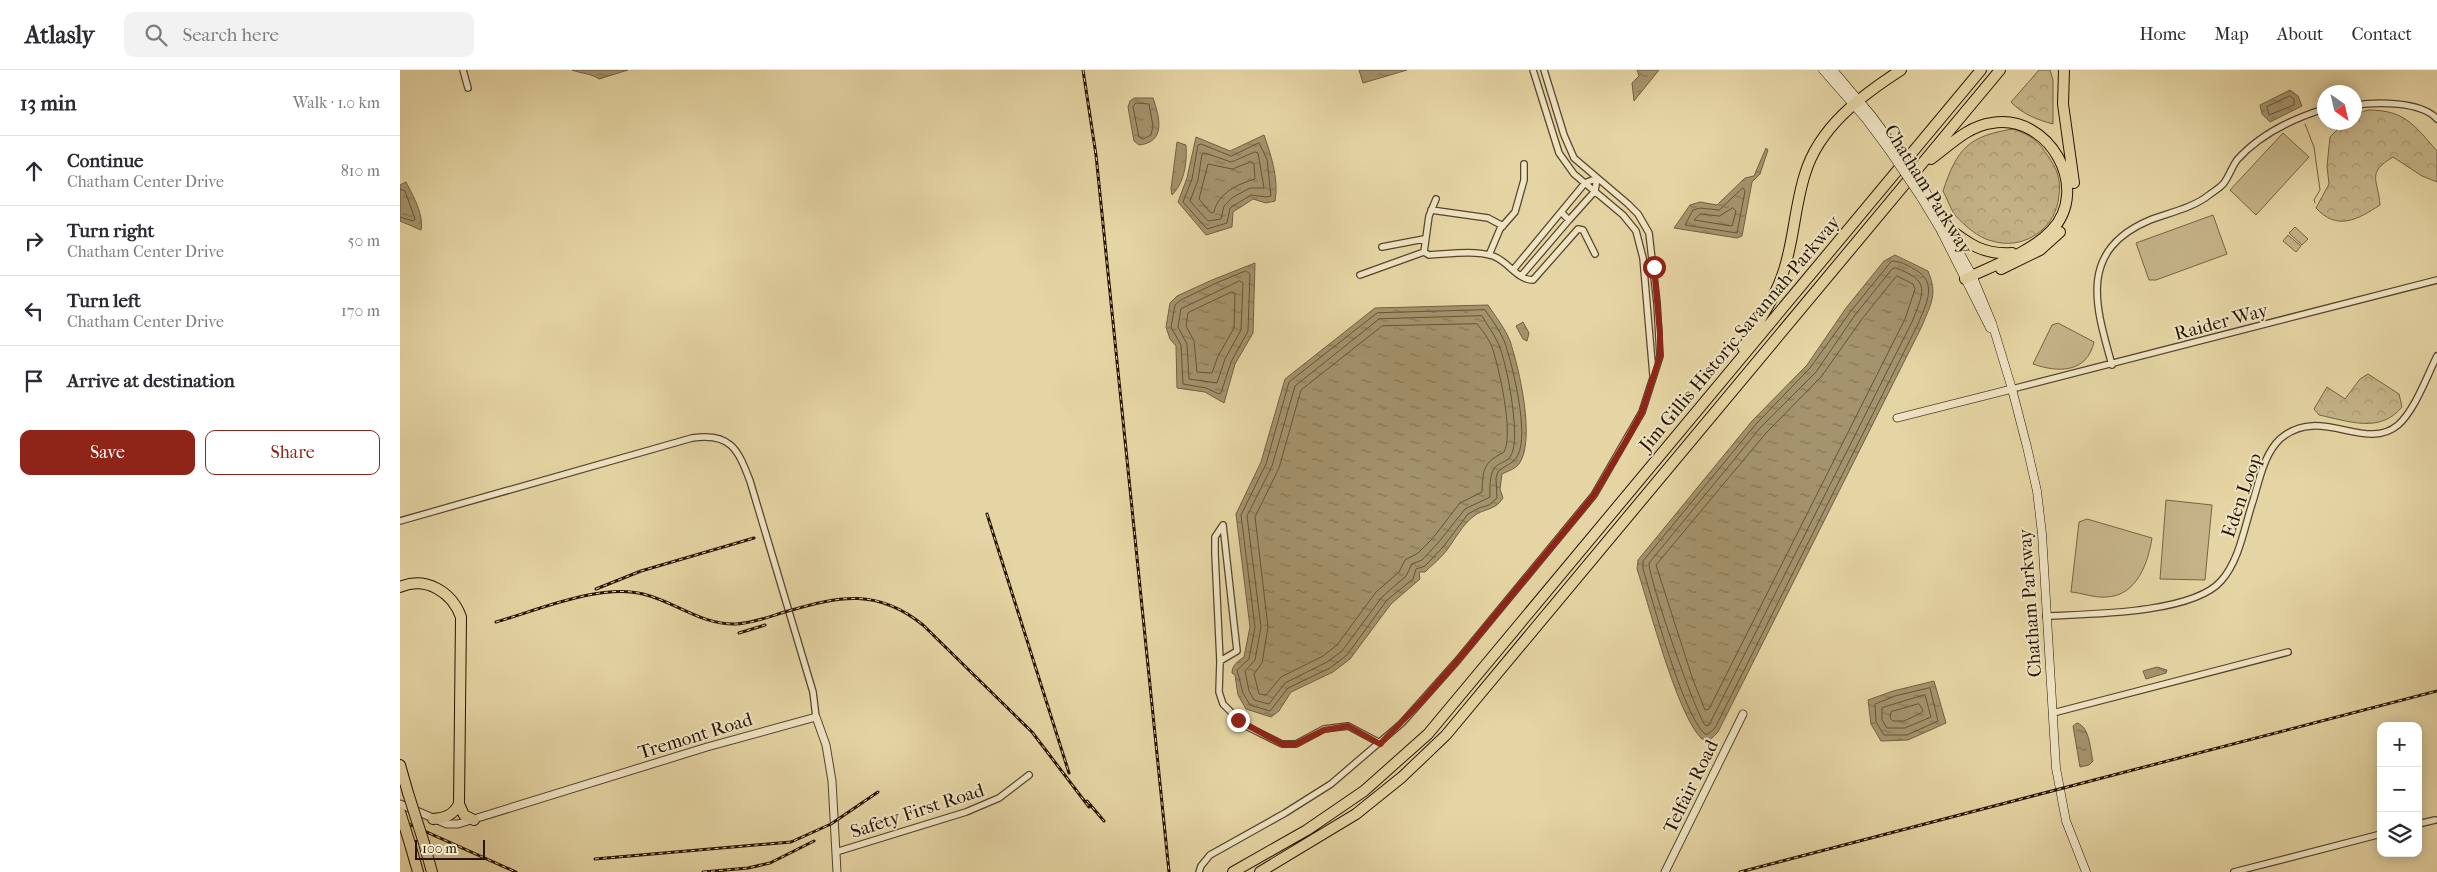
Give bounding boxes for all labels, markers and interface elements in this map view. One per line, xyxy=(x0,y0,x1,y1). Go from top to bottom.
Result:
search box xyxy=(124,12,474,57)
text: Atlasly xyxy=(25,21,94,49)
icon: search xyxy=(142,21,170,49)
text: Search here xyxy=(182,24,279,46)
text: Home xyxy=(2139,24,2186,45)
text: Map xyxy=(2214,24,2249,45)
text: About xyxy=(2277,24,2323,45)
text: Contact xyxy=(2351,24,2412,45)
north arrow xyxy=(2317,85,2362,130)
text: 13 min xyxy=(20,91,76,115)
text: Walk · 1.0 km xyxy=(293,93,380,112)
street label: Chatham Parkway xyxy=(1879,121,1977,259)
text: Continue xyxy=(67,150,143,172)
icon: ahead xyxy=(20,157,48,185)
text: 810 m xyxy=(341,161,380,180)
text: Chatham Center Drive xyxy=(67,172,224,191)
street label: Jim Gillis Historic Savannah Parkway xyxy=(1633,211,1845,457)
text: Turn right xyxy=(67,220,154,242)
icon: right xyxy=(20,227,48,255)
text: 50 m xyxy=(348,231,380,250)
text: Chatham Center Drive xyxy=(67,242,224,261)
route start xyxy=(1643,256,1666,279)
text: Turn left xyxy=(67,290,141,312)
icon: left xyxy=(20,297,48,325)
street label: Raider Way xyxy=(2172,299,2271,345)
text: 170 m xyxy=(341,301,380,320)
text: Chatham Center Drive xyxy=(67,312,224,331)
icon: arrive xyxy=(20,367,48,395)
text: Arrive at destination xyxy=(67,370,235,392)
button: Save xyxy=(20,430,195,475)
button: Share xyxy=(205,430,380,475)
street label: Eden Loop xyxy=(2217,450,2267,540)
street label: Chatham Parkway xyxy=(2014,527,2046,678)
street label: Tremont Road xyxy=(636,708,756,764)
route end xyxy=(1227,709,1250,732)
map controls xyxy=(2377,722,2422,857)
button: + xyxy=(2377,722,2422,767)
street label: Telfair Road xyxy=(1659,736,1723,837)
button: − xyxy=(2377,767,2422,812)
street label: Safety First Road xyxy=(848,779,987,843)
button: layers xyxy=(2377,812,2422,857)
scale bar xyxy=(415,837,485,860)
text: 100 m xyxy=(422,840,457,857)

